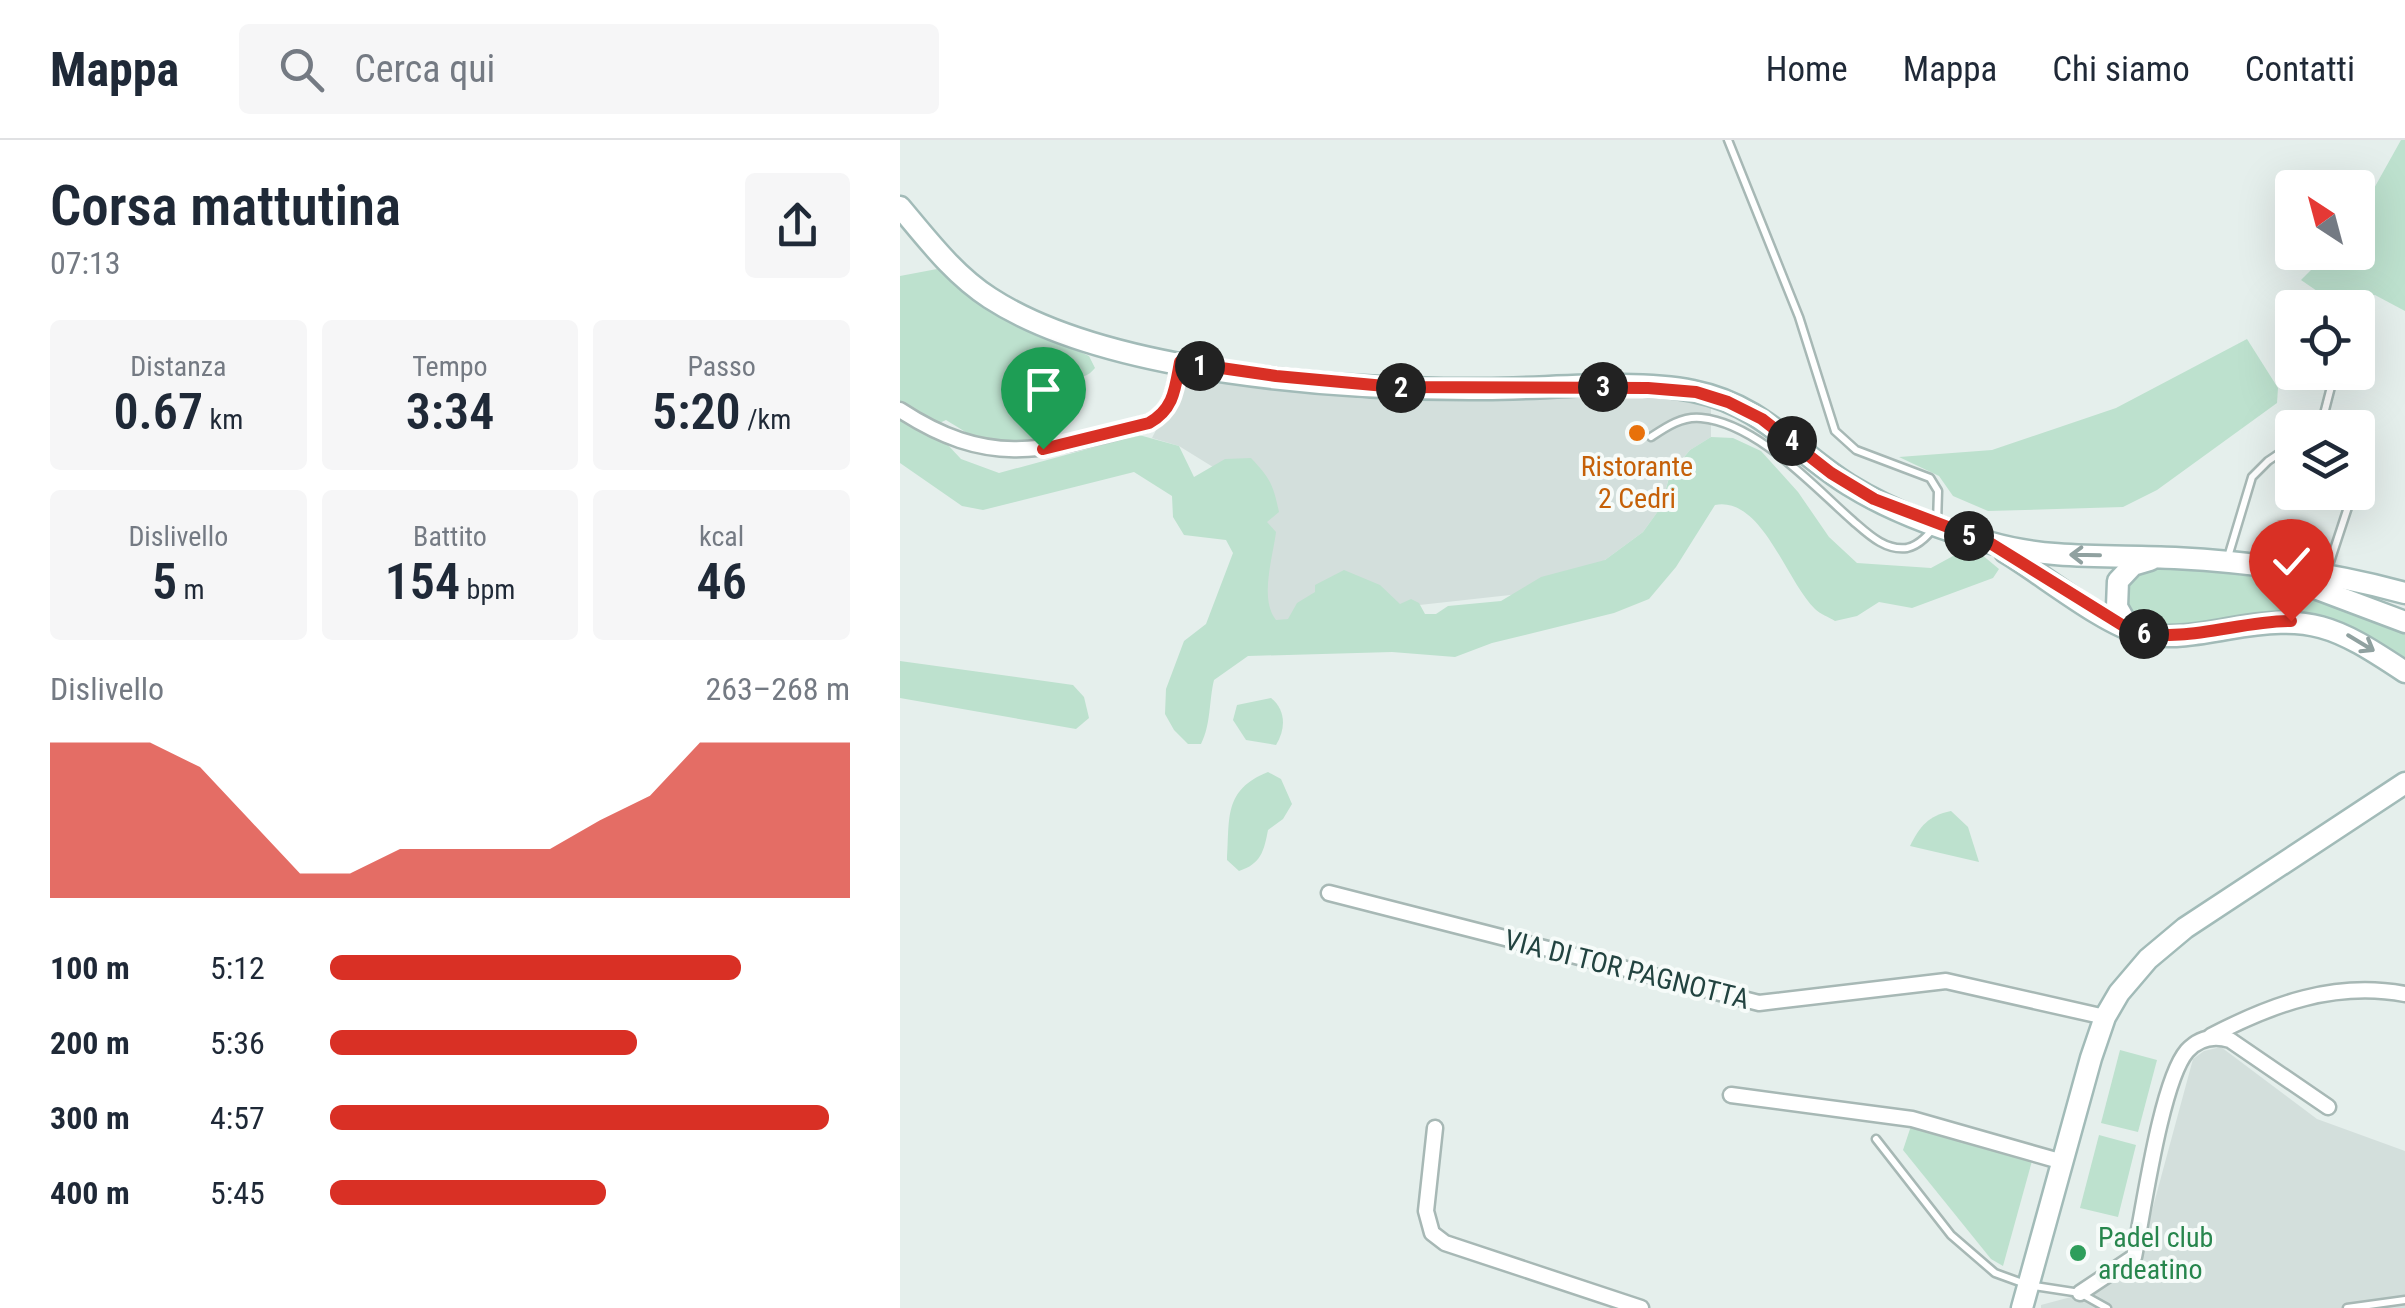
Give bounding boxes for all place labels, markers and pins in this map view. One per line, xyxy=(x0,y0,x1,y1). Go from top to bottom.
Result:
pin: 1 xyxy=(1175,341,1225,391)
pin xyxy=(1001,347,1086,450)
pin: 3 xyxy=(1578,362,1628,412)
pin: 2 xyxy=(1376,363,1426,413)
pin: 4 xyxy=(1767,416,1817,466)
marker: Ristorante 2 Cedri xyxy=(1626,422,1648,444)
place label: Ristorante 2 Cedri xyxy=(1581,450,1693,515)
pin: 5 xyxy=(1944,511,1994,561)
pin xyxy=(2249,519,2334,622)
pin: 6 xyxy=(2119,609,2169,659)
place label: Padel club ardeatino xyxy=(2098,1221,2213,1286)
marker: Padel club ardeatino xyxy=(2067,1242,2089,1264)

